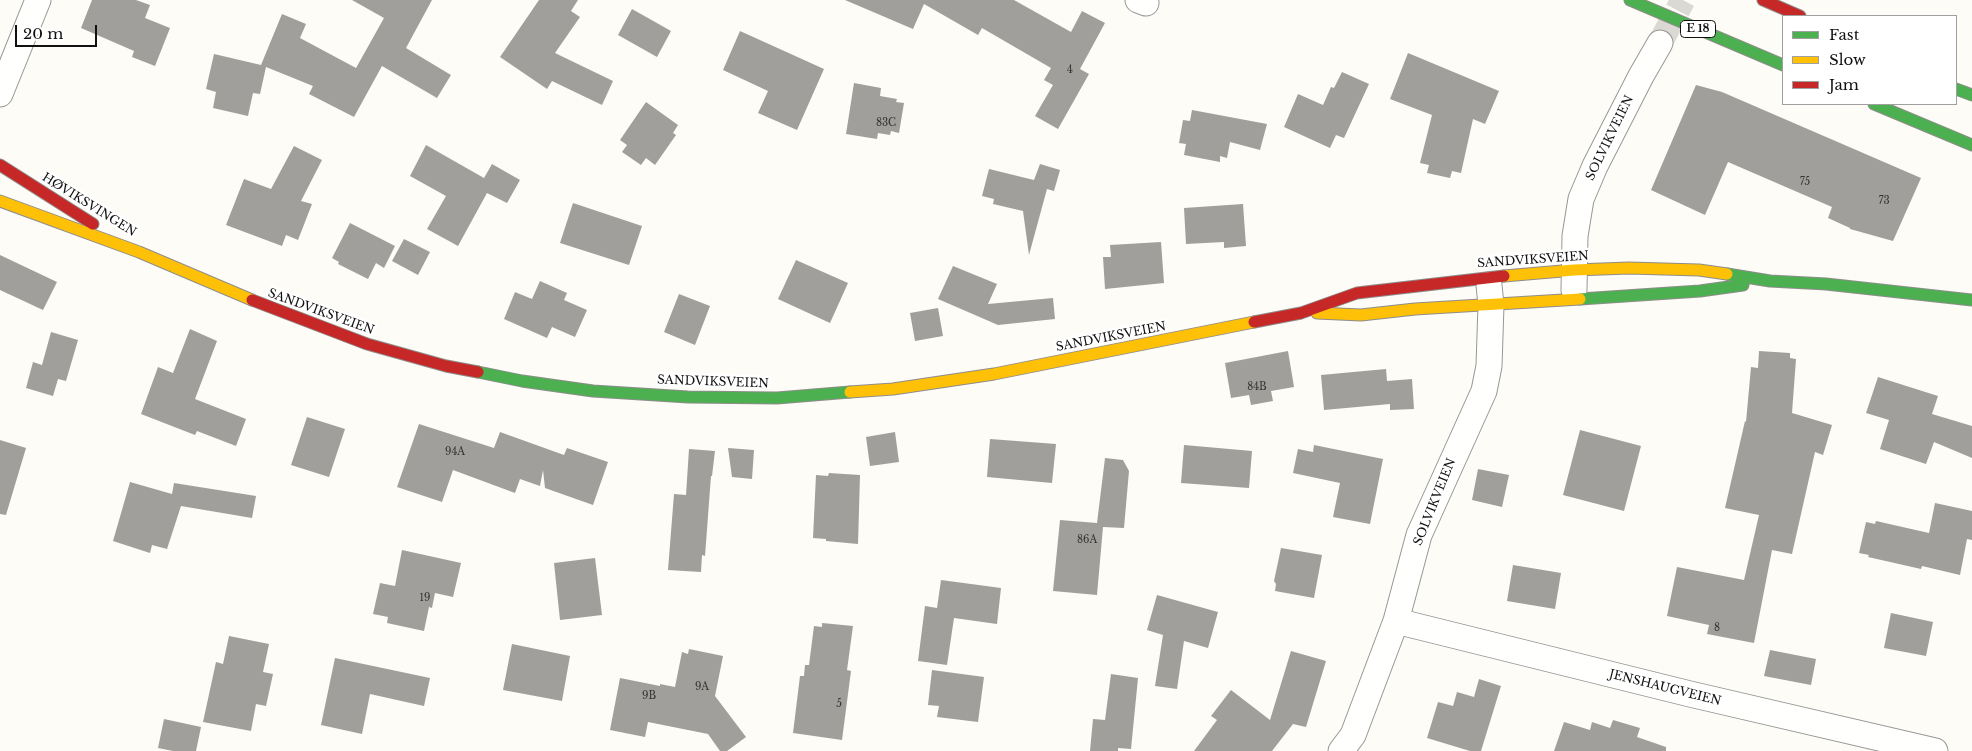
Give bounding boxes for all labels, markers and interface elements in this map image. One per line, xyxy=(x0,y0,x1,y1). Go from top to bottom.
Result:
scale bar xyxy=(18,15,100,47)
legend xyxy=(1782,15,1957,105)
road number: E 18 xyxy=(1680,20,1716,38)
text: 20 m xyxy=(23,24,63,43)
text: Fast xyxy=(1829,25,1859,44)
text: Slow xyxy=(1829,50,1866,69)
house number: 4 xyxy=(1067,64,1073,76)
text: Jam xyxy=(1829,75,1859,94)
street label: SOLVIKVEIEN xyxy=(1583,93,1637,183)
house number: 83C xyxy=(876,117,896,129)
street label: HØVIKSVINGEN xyxy=(39,170,139,240)
house number: 75 xyxy=(1800,176,1810,188)
house number: 73 xyxy=(1878,195,1890,207)
street label: SANDVIKSVEIEN xyxy=(1477,249,1589,271)
street label: SANDVIKSVEIEN xyxy=(266,286,376,338)
street label: SANDVIKSVEIEN xyxy=(1055,319,1167,355)
street label: SANDVIKSVEIEN xyxy=(657,373,769,391)
house number: 84B xyxy=(1247,381,1267,393)
house number: 94A xyxy=(445,446,465,458)
street label: SOLVIKVEIEN xyxy=(1411,456,1459,548)
house number: 86A xyxy=(1077,534,1097,546)
house number: 19 xyxy=(420,592,430,604)
house number: 8 xyxy=(1714,622,1720,634)
street label: JENSHAUGVEIEN xyxy=(1608,667,1722,709)
house number: 9A xyxy=(695,681,709,693)
house number: 9B xyxy=(642,690,656,702)
house number: 5 xyxy=(836,698,842,710)

